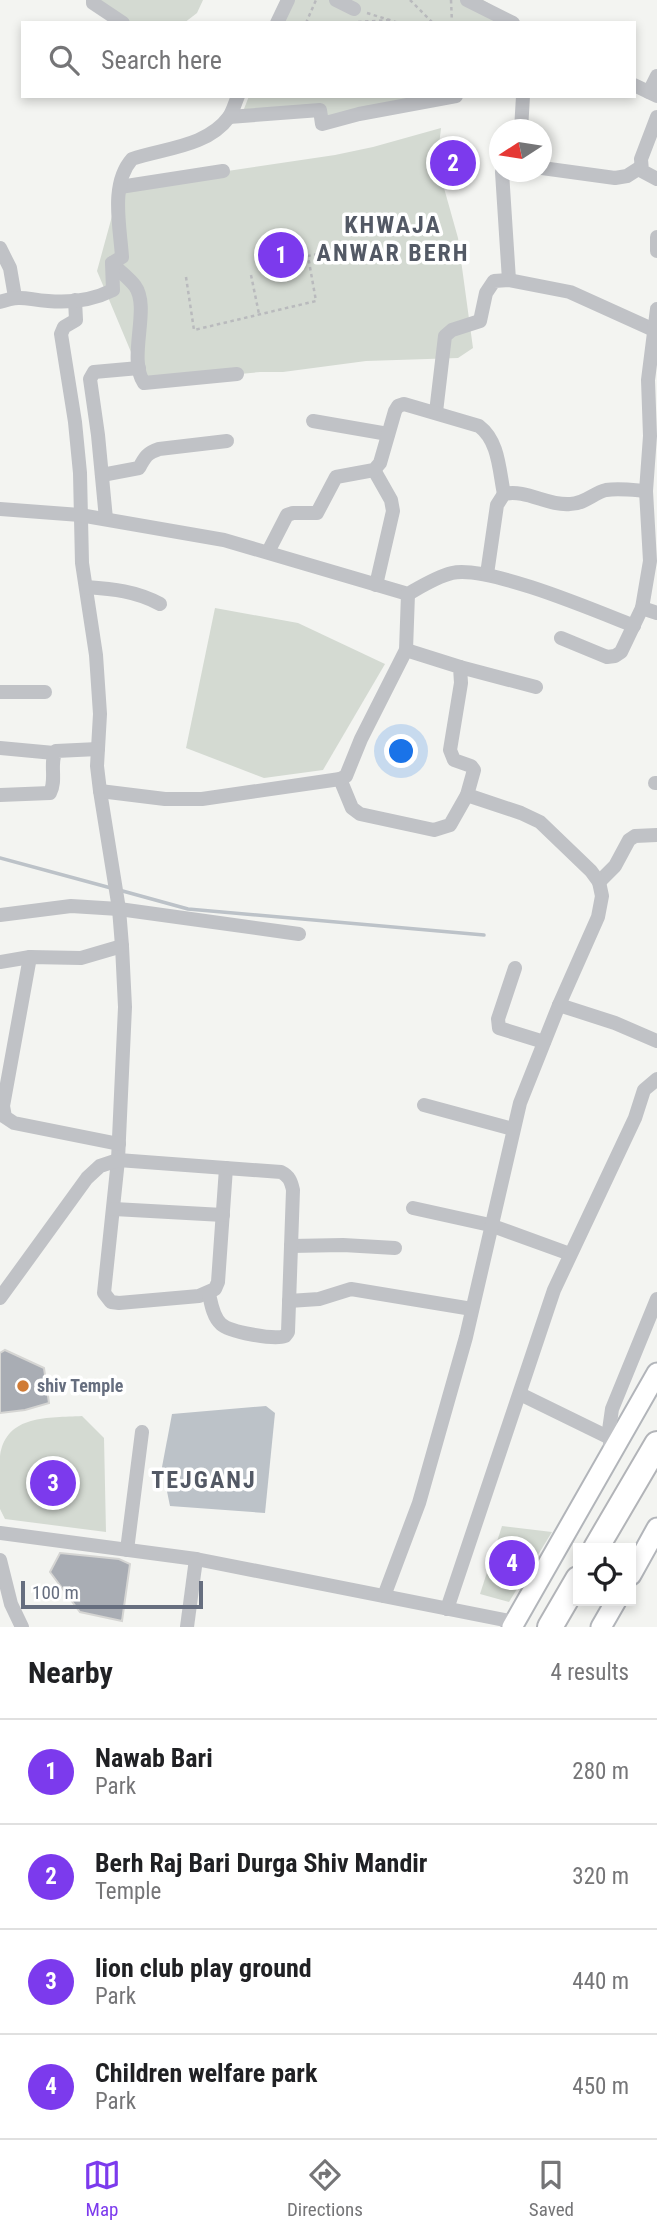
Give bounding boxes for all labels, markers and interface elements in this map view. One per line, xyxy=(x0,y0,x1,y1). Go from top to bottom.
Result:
search box xyxy=(21,21,636,98)
icon: search xyxy=(45,41,83,79)
text: Search here xyxy=(101,45,222,75)
north arrow xyxy=(489,119,552,182)
pin: 2 xyxy=(430,137,476,189)
district label: KHWAJA ANWAR BERH xyxy=(317,211,469,267)
pin: 1 xyxy=(258,229,304,281)
your location xyxy=(384,734,418,768)
place label: shiv Temple xyxy=(37,1375,124,1396)
marker: shiv Temple xyxy=(15,1378,31,1394)
pin: 3 xyxy=(30,1457,76,1509)
district label: TEJGANJ xyxy=(151,1466,257,1494)
pin: 4 xyxy=(489,1537,535,1589)
map controls xyxy=(573,1543,636,1606)
button: locate xyxy=(573,1543,636,1606)
scale bar xyxy=(21,1578,203,1610)
text: 100 m xyxy=(32,1581,79,1604)
text: Nearby xyxy=(28,1655,113,1690)
text: 4 results xyxy=(551,1659,629,1686)
text: Nawab Bari xyxy=(95,1743,213,1773)
text: 1 xyxy=(45,1758,57,1785)
text: 280 m xyxy=(572,1758,629,1785)
text: Park xyxy=(95,1773,136,1800)
text: Berh Raj Bari Durga Shiv Mandir xyxy=(95,1848,427,1878)
text: 2 xyxy=(45,1863,57,1890)
text: 320 m xyxy=(572,1863,629,1890)
text: Temple xyxy=(95,1878,161,1905)
text: lion club play ground xyxy=(95,1953,312,1983)
text: 3 xyxy=(45,1968,57,1995)
text: 440 m xyxy=(572,1968,629,1995)
text: Park xyxy=(95,1983,136,2010)
text: Children welfare park xyxy=(95,2058,317,2088)
text: 4 xyxy=(45,2073,57,2100)
text: 450 m xyxy=(572,2073,629,2100)
text: Park xyxy=(95,2088,136,2115)
tab: Map xyxy=(83,2156,121,2221)
tab: Directions xyxy=(287,2156,363,2221)
tab: Saved xyxy=(529,2156,574,2221)

